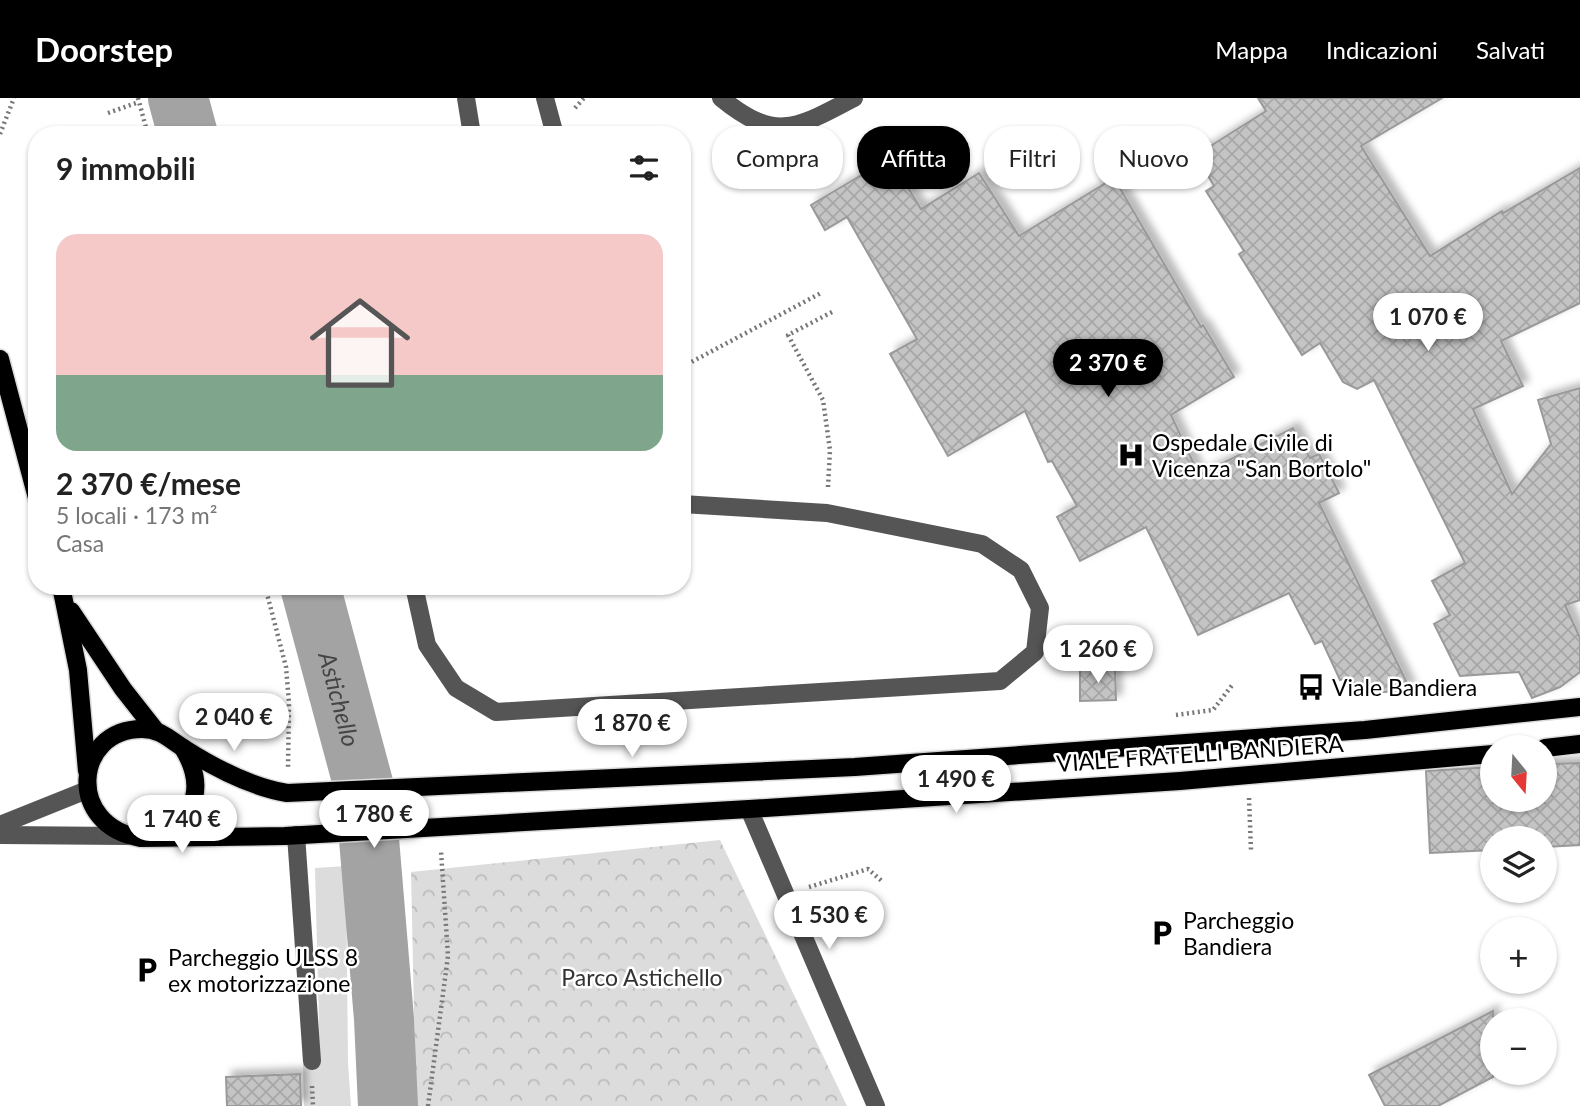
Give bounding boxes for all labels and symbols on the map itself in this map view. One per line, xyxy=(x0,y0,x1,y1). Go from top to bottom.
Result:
pin: 1 070 € xyxy=(1363,294,1493,353)
pin: 2 370 € xyxy=(1043,340,1173,399)
place label: Ospedale Civile di Vicenza "San Bortolo" xyxy=(1152,428,1371,482)
hospital icon: Ospedale Civile di Vicenza "San Bortolo" xyxy=(1116,440,1146,470)
pin: 1 260 € xyxy=(1033,626,1163,685)
water label: Astichello xyxy=(313,647,367,750)
bus stop icon: Viale Bandiera xyxy=(1296,672,1326,702)
place label: Viale Bandiera xyxy=(1332,673,1477,701)
pin: 2 040 € xyxy=(169,694,299,753)
pin: 1 870 € xyxy=(567,700,697,759)
street label: VIALE FRATELLI BANDIERA xyxy=(1056,729,1345,777)
north arrow xyxy=(1480,735,1558,812)
pin: 1 490 € xyxy=(891,756,1021,815)
pin: 1 780 € xyxy=(309,790,439,850)
pin: 1 740 € xyxy=(117,796,247,855)
pin: 1 530 € xyxy=(764,892,894,951)
place label: Parcheggio Bandiera xyxy=(1183,906,1294,960)
parking icon: Parcheggio Bandiera xyxy=(1147,918,1177,948)
place label: Parcheggio ULSS 8 ex motorizzazione xyxy=(168,943,358,997)
parking icon: Parcheggio ULSS 8 ex motorizzazione xyxy=(132,955,162,985)
park label: Parco Astichello xyxy=(561,963,723,991)

